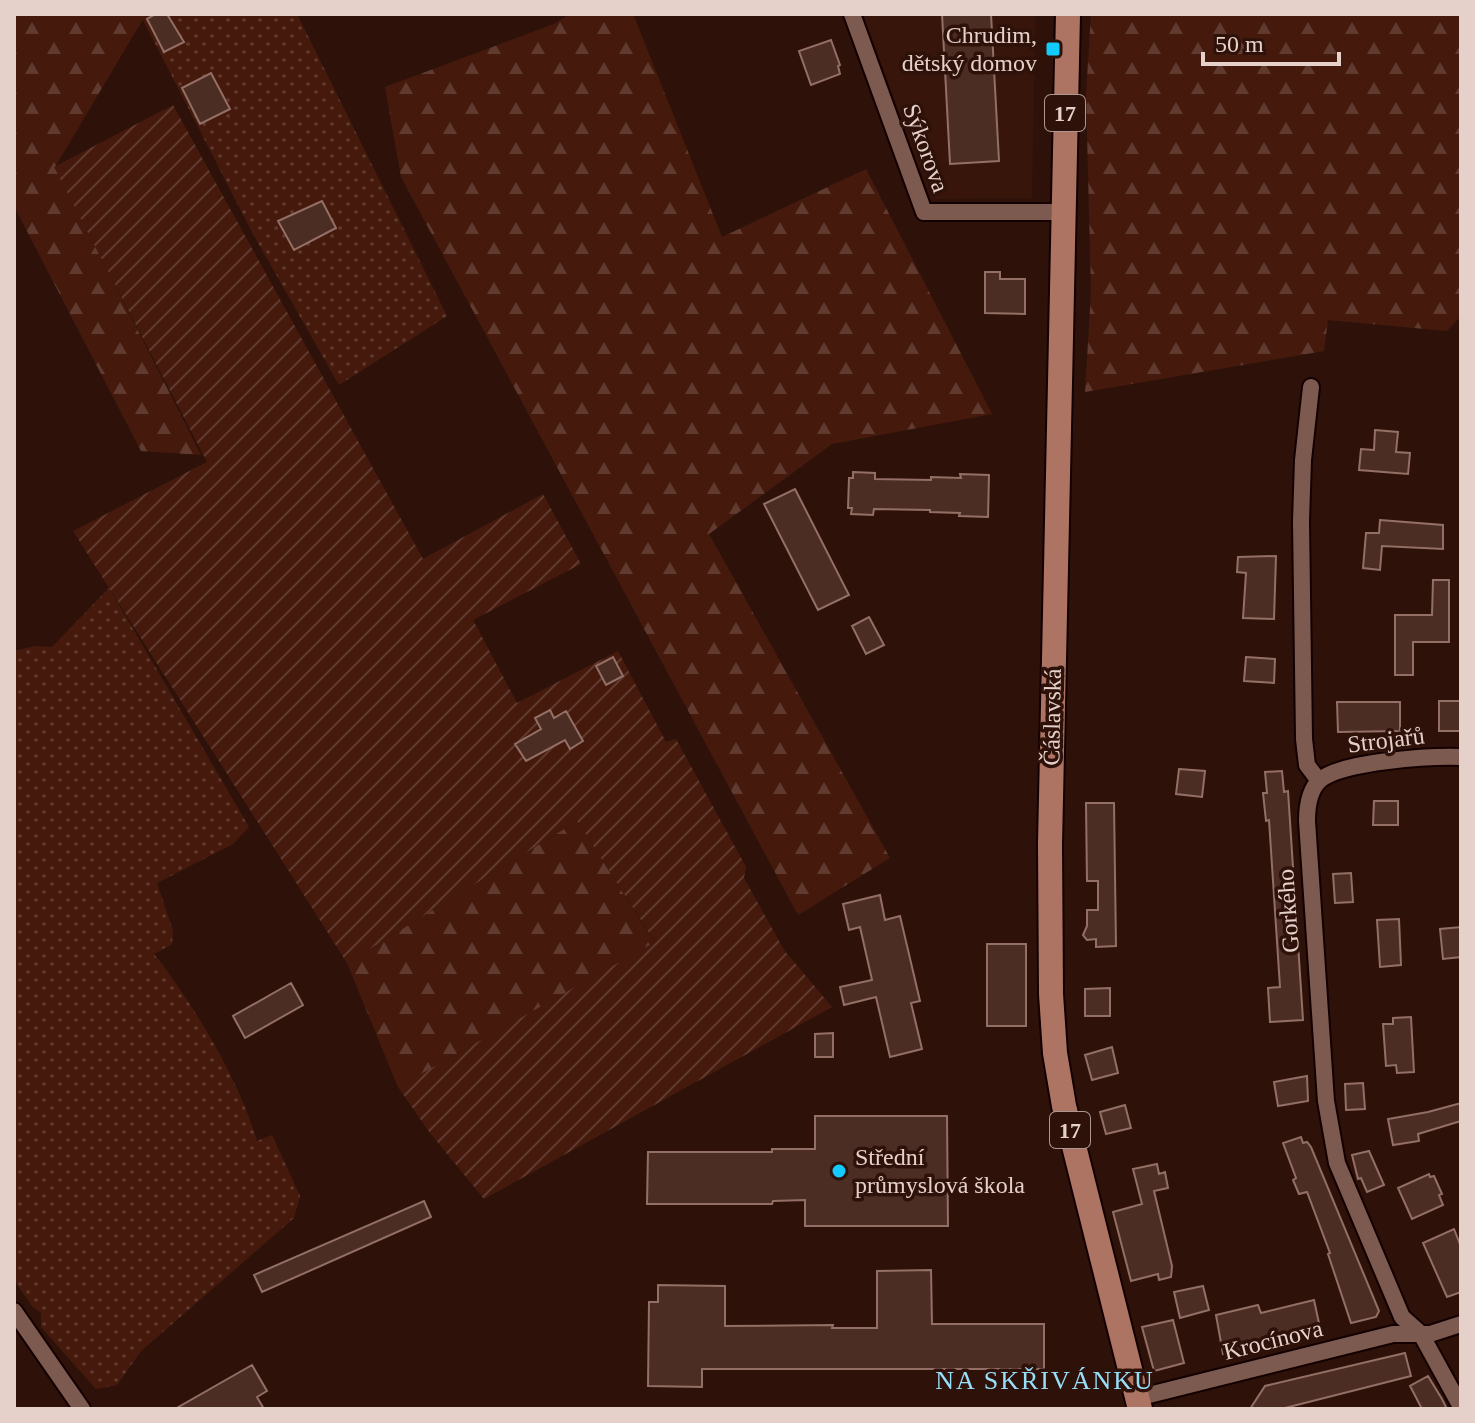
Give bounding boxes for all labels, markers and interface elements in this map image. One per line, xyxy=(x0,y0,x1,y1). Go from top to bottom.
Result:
scale bar xyxy=(1203,16,1339,66)
place label: Chrudim, dětský domov xyxy=(902,22,1037,76)
text: 50 m xyxy=(1215,31,1264,57)
marker: Chrudim, dětský domov xyxy=(1044,40,1062,58)
road number: 17 xyxy=(1045,95,1085,131)
street label: Sýkorova xyxy=(898,100,954,196)
street label: Čáslavská xyxy=(1038,668,1066,766)
street label: Strojařů xyxy=(1346,722,1426,758)
street label: Gorkého xyxy=(1272,868,1304,954)
road number: 17 xyxy=(1050,1112,1090,1148)
place label: Střední průmyslová škola xyxy=(855,1144,1025,1198)
marker: Střední průmyslová škola xyxy=(830,1162,848,1180)
street label: Krocínova xyxy=(1221,1315,1326,1365)
district label: NA SKŘIVÁNKU xyxy=(935,1366,1155,1395)

